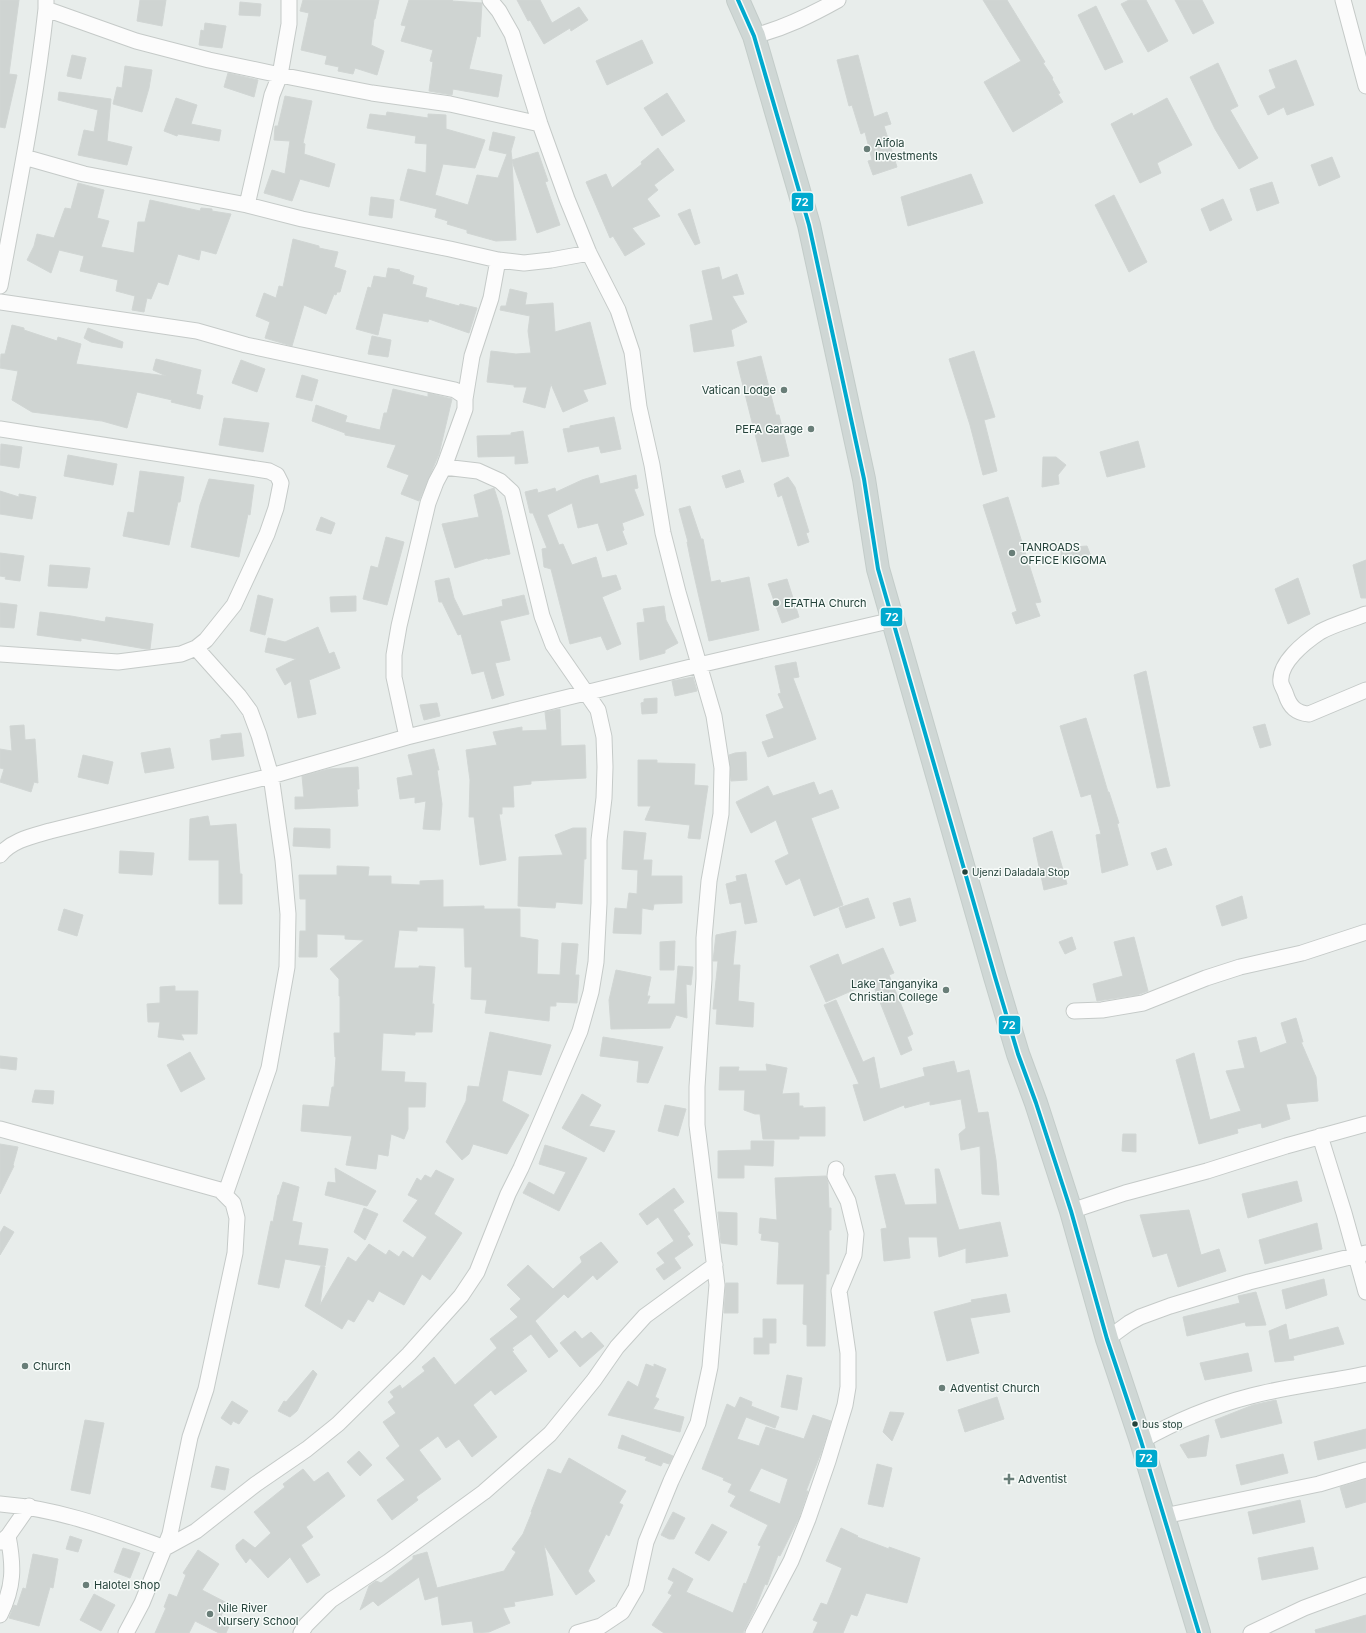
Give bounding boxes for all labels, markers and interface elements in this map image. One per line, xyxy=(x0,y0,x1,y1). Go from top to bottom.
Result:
place label: Aifola Investments xyxy=(875,136,938,163)
marker: Aifola Investments xyxy=(862,144,872,154)
line badge: 72 xyxy=(791,192,814,212)
text: 72 xyxy=(795,195,809,209)
place label: Vatican Lodge xyxy=(702,383,776,397)
marker: Vatican Lodge xyxy=(779,385,789,395)
place label: PEFA Garage xyxy=(735,422,803,436)
marker: PEFA Garage xyxy=(806,424,816,434)
place label: TANROADS OFFICE KIGOMA xyxy=(1020,540,1107,567)
marker: TANROADS OFFICE KIGOMA xyxy=(1007,548,1017,558)
place label: EFATHA Church xyxy=(784,596,867,610)
marker: EFATHA Church xyxy=(771,598,781,608)
line badge: 72 xyxy=(880,607,903,627)
text: 72 xyxy=(885,610,899,624)
place label: Ujenzi Daladala Stop xyxy=(972,866,1070,878)
marker: Ujenzi Daladala Stop xyxy=(960,867,970,877)
place label: Lake Tanganyika Christian College xyxy=(849,977,938,1004)
marker: Lake Tanganyika Christian College xyxy=(941,985,951,995)
line badge: 72 xyxy=(998,1015,1021,1035)
text: 72 xyxy=(1002,1018,1016,1032)
place label: Church xyxy=(33,1359,71,1373)
marker: Church xyxy=(20,1361,30,1371)
place label: Adventist Church xyxy=(950,1381,1040,1395)
marker: Adventist Church xyxy=(937,1383,947,1393)
place label: bus stop xyxy=(1142,1418,1183,1430)
marker: bus stop xyxy=(1130,1419,1140,1429)
line badge: 72 xyxy=(1135,1449,1158,1468)
text: 72 xyxy=(1139,1451,1153,1465)
place label: Adventist xyxy=(1018,1472,1067,1486)
marker: Adventist xyxy=(1003,1473,1015,1485)
place label: Halotel Shop xyxy=(94,1578,160,1592)
marker: Halotel Shop xyxy=(81,1580,91,1590)
place label: Nile River Nursery School xyxy=(218,1601,298,1628)
marker: Nile River Nursery School xyxy=(205,1609,215,1619)

